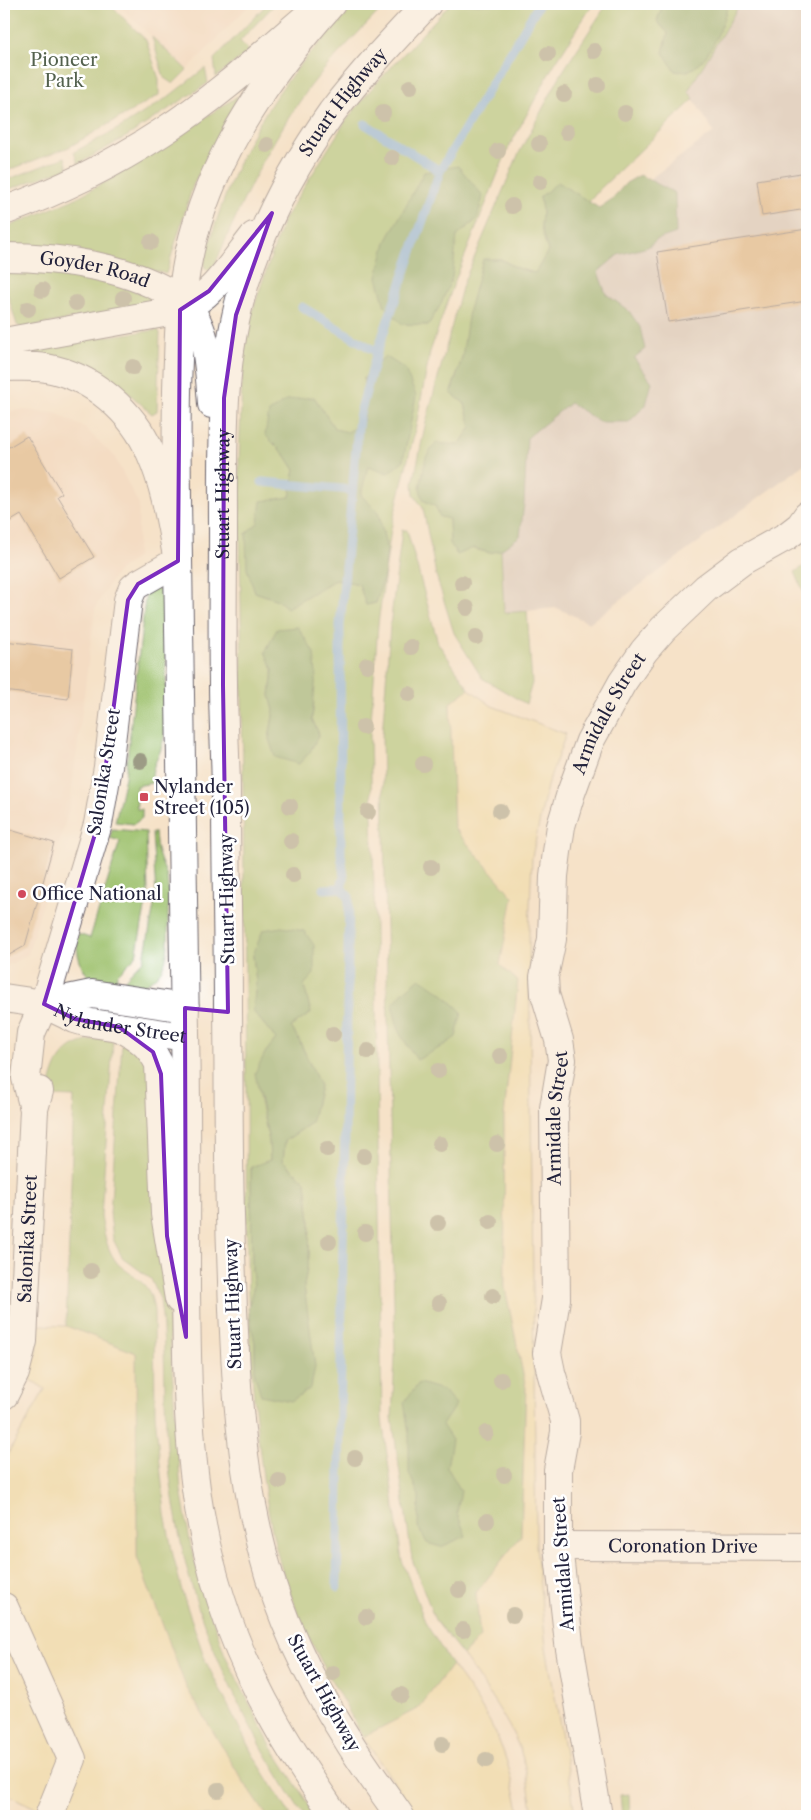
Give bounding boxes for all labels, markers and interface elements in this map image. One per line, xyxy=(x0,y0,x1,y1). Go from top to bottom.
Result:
street label: Stuart Highway xyxy=(294,43,392,161)
park label: Pioneer Park xyxy=(30,49,98,92)
street label: Goyder Road xyxy=(39,247,153,293)
street label: Stuart Highway xyxy=(212,427,235,560)
street label: Armidale Street xyxy=(567,648,651,778)
street label: Salonika Street xyxy=(83,706,125,837)
place label: Nylander Street (105) xyxy=(154,776,249,819)
marker: Nylander Street (105) xyxy=(138,791,150,803)
street label: Stuart Highway xyxy=(215,832,239,965)
place label: Office National xyxy=(32,883,162,905)
marker: Office National xyxy=(16,888,28,900)
street label: Nylander Street xyxy=(50,999,188,1048)
street label: Armidale Street xyxy=(543,1049,573,1186)
street label: Salonika Street xyxy=(14,1173,42,1303)
street label: Stuart Highway xyxy=(220,1237,246,1370)
street label: Armidale Street xyxy=(547,1495,579,1633)
street label: Coronation Drive xyxy=(608,1535,758,1558)
street label: Stuart Highway xyxy=(283,1630,366,1757)

